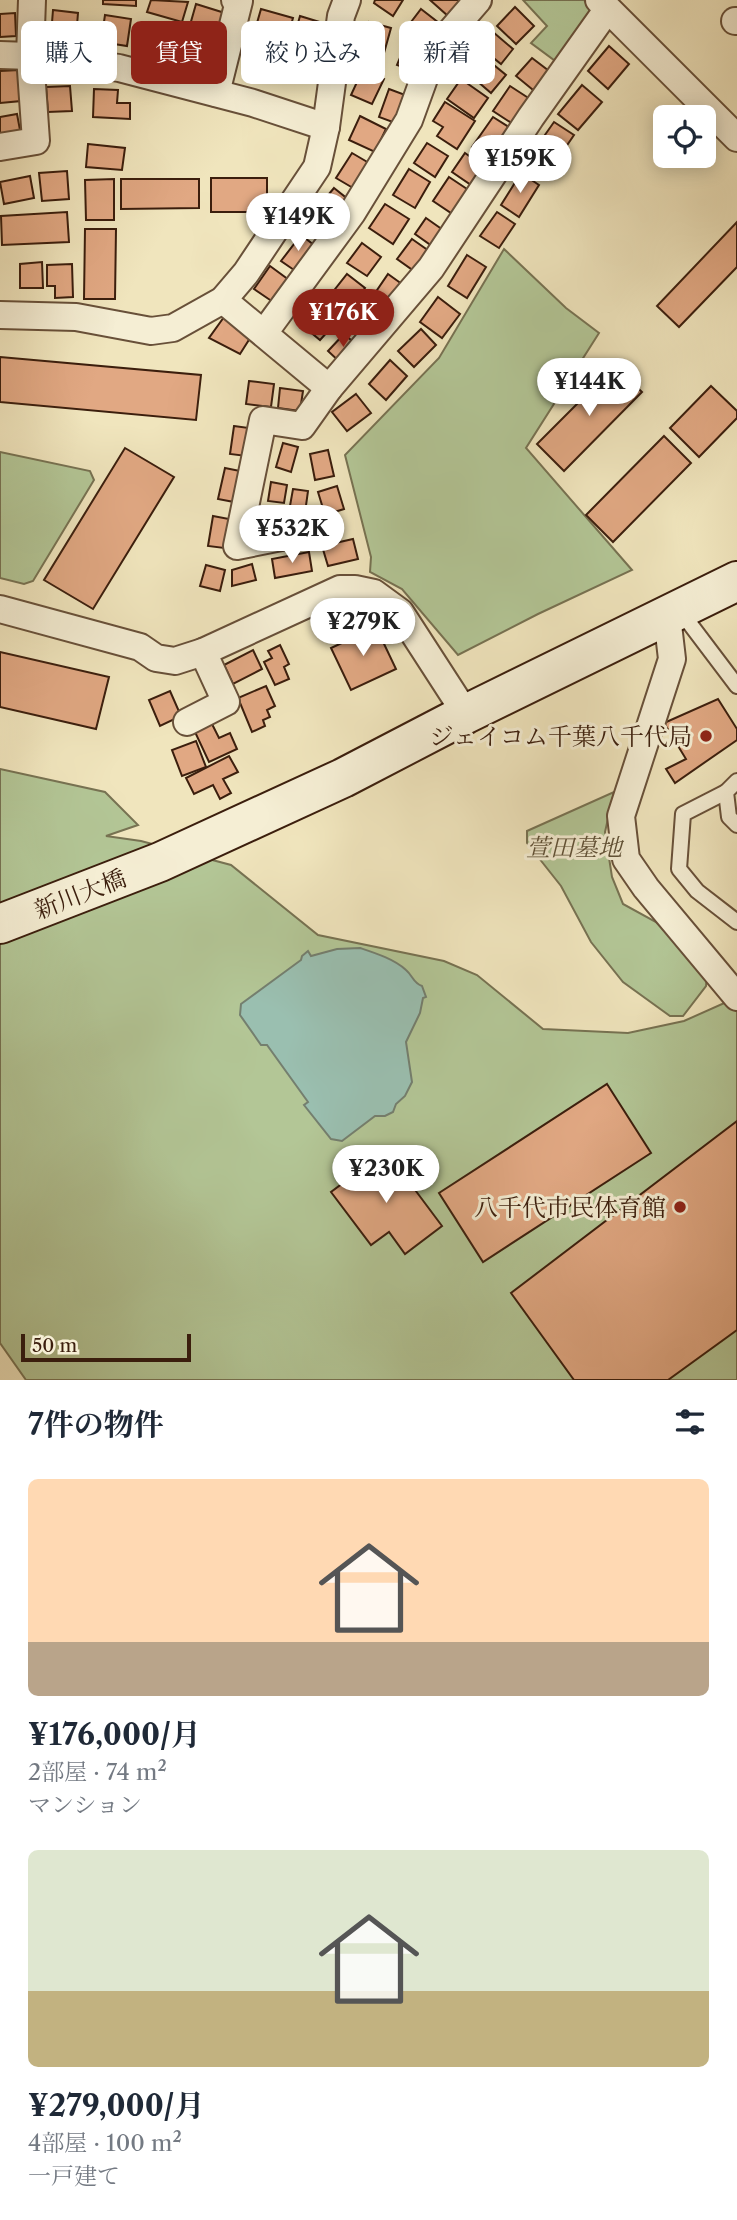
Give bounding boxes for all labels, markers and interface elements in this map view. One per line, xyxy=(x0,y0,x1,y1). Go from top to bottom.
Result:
chip: 購入 xyxy=(21,21,117,84)
chip: 賃貸 xyxy=(131,21,227,84)
chip: 絞り込み xyxy=(241,21,385,84)
chip: 新着 xyxy=(399,21,495,84)
map controls xyxy=(653,105,716,168)
button: locate xyxy=(653,105,716,168)
pin: ¥159K xyxy=(471,136,569,195)
text: ¥159K xyxy=(485,144,555,172)
pin: ¥149K xyxy=(249,194,347,253)
text: ¥149K xyxy=(262,202,334,230)
pin: ¥176K xyxy=(294,290,392,349)
text: ¥176K xyxy=(308,298,378,326)
pin: ¥144K xyxy=(540,358,638,418)
text: ¥144K xyxy=(553,367,625,395)
pin: ¥532K xyxy=(243,505,341,565)
text: ¥532K xyxy=(255,514,329,542)
pin: ¥279K xyxy=(314,598,412,658)
text: ¥279K xyxy=(326,607,400,635)
place label: ジェイコム千葉八千代局 xyxy=(429,722,692,751)
marker: ジェイコム千葉八千代局 xyxy=(698,728,714,744)
park label: 萱田墓地 xyxy=(526,833,625,862)
street label: 新川大橋 xyxy=(30,863,130,925)
pin: ¥230K xyxy=(337,1146,435,1205)
text: ¥230K xyxy=(348,1154,424,1182)
place label: 八千代市民体育館 xyxy=(474,1193,666,1222)
marker: 八千代市民体育館 xyxy=(672,1199,688,1215)
scale bar xyxy=(21,1331,191,1363)
text: 50 m xyxy=(32,1334,77,1357)
icon: filters xyxy=(671,1403,709,1441)
text: 7件の物件 xyxy=(28,1406,164,1443)
icon: home xyxy=(306,1525,432,1651)
text: ¥176,000/月 xyxy=(28,1716,201,1753)
text: 2部屋 · 74 m² xyxy=(28,1758,167,1786)
text: マンション xyxy=(28,1791,142,1819)
icon: home xyxy=(306,1896,432,2022)
text: ¥279,000/月 xyxy=(28,2087,205,2124)
text: 4部屋 · 100 m² xyxy=(28,2129,182,2157)
text: 一戸建て xyxy=(28,2162,120,2190)

